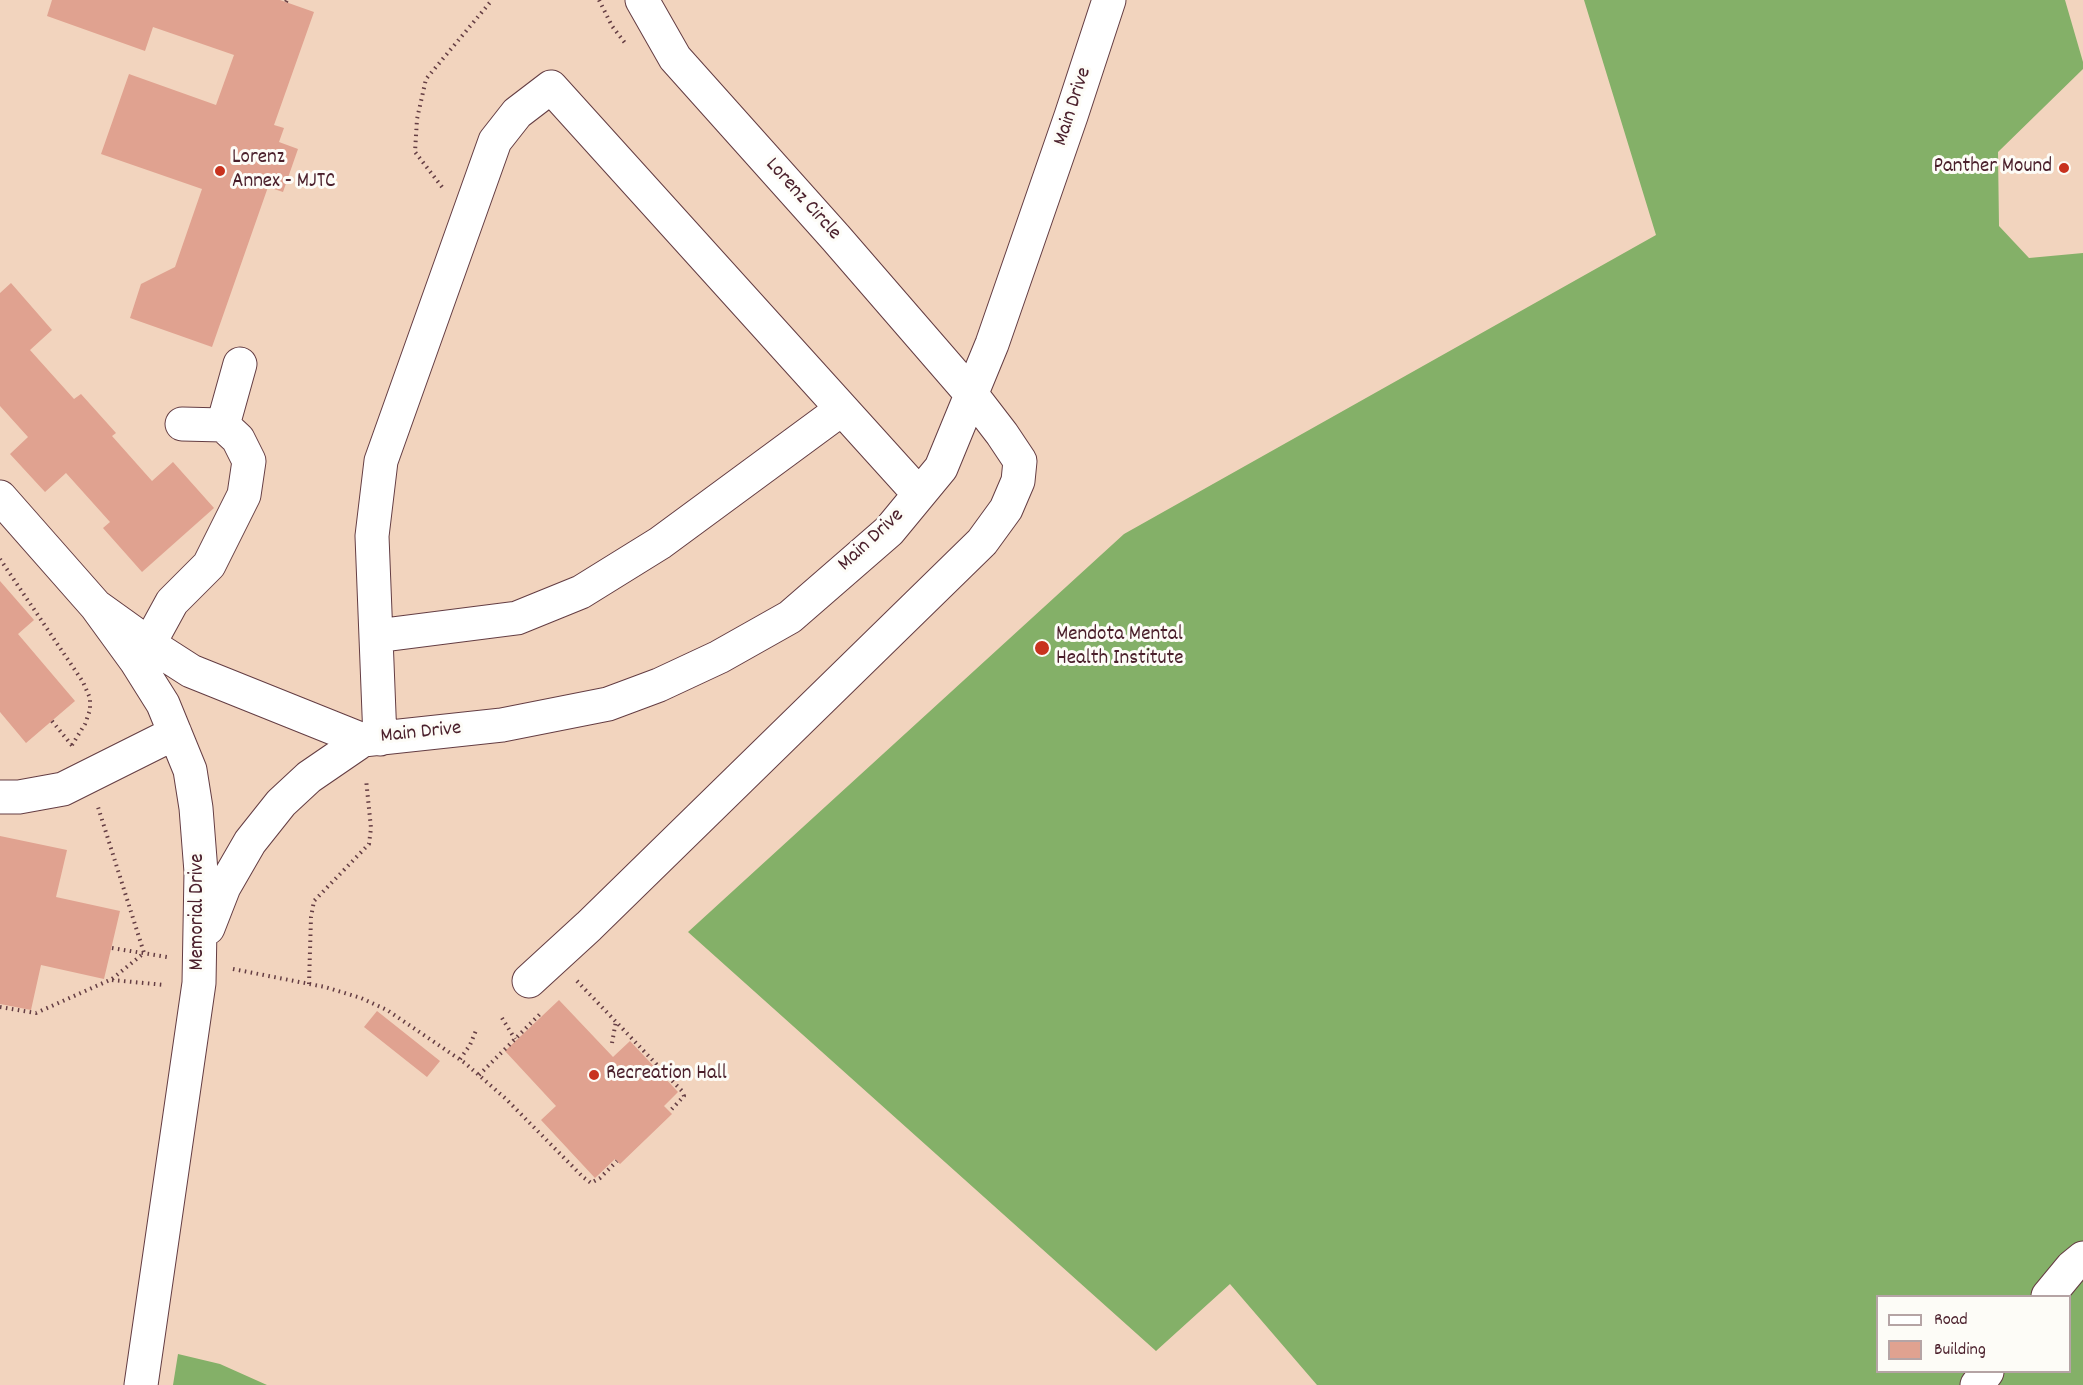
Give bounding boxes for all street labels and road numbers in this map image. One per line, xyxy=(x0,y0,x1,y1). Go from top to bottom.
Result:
street label: Main Drive xyxy=(1050,65,1098,149)
street label: Lorenz Circle xyxy=(758,154,846,246)
street label: Main Drive xyxy=(834,504,910,578)
street label: Main Drive xyxy=(379,717,463,751)
street label: Memorial Drive xyxy=(186,853,212,971)

